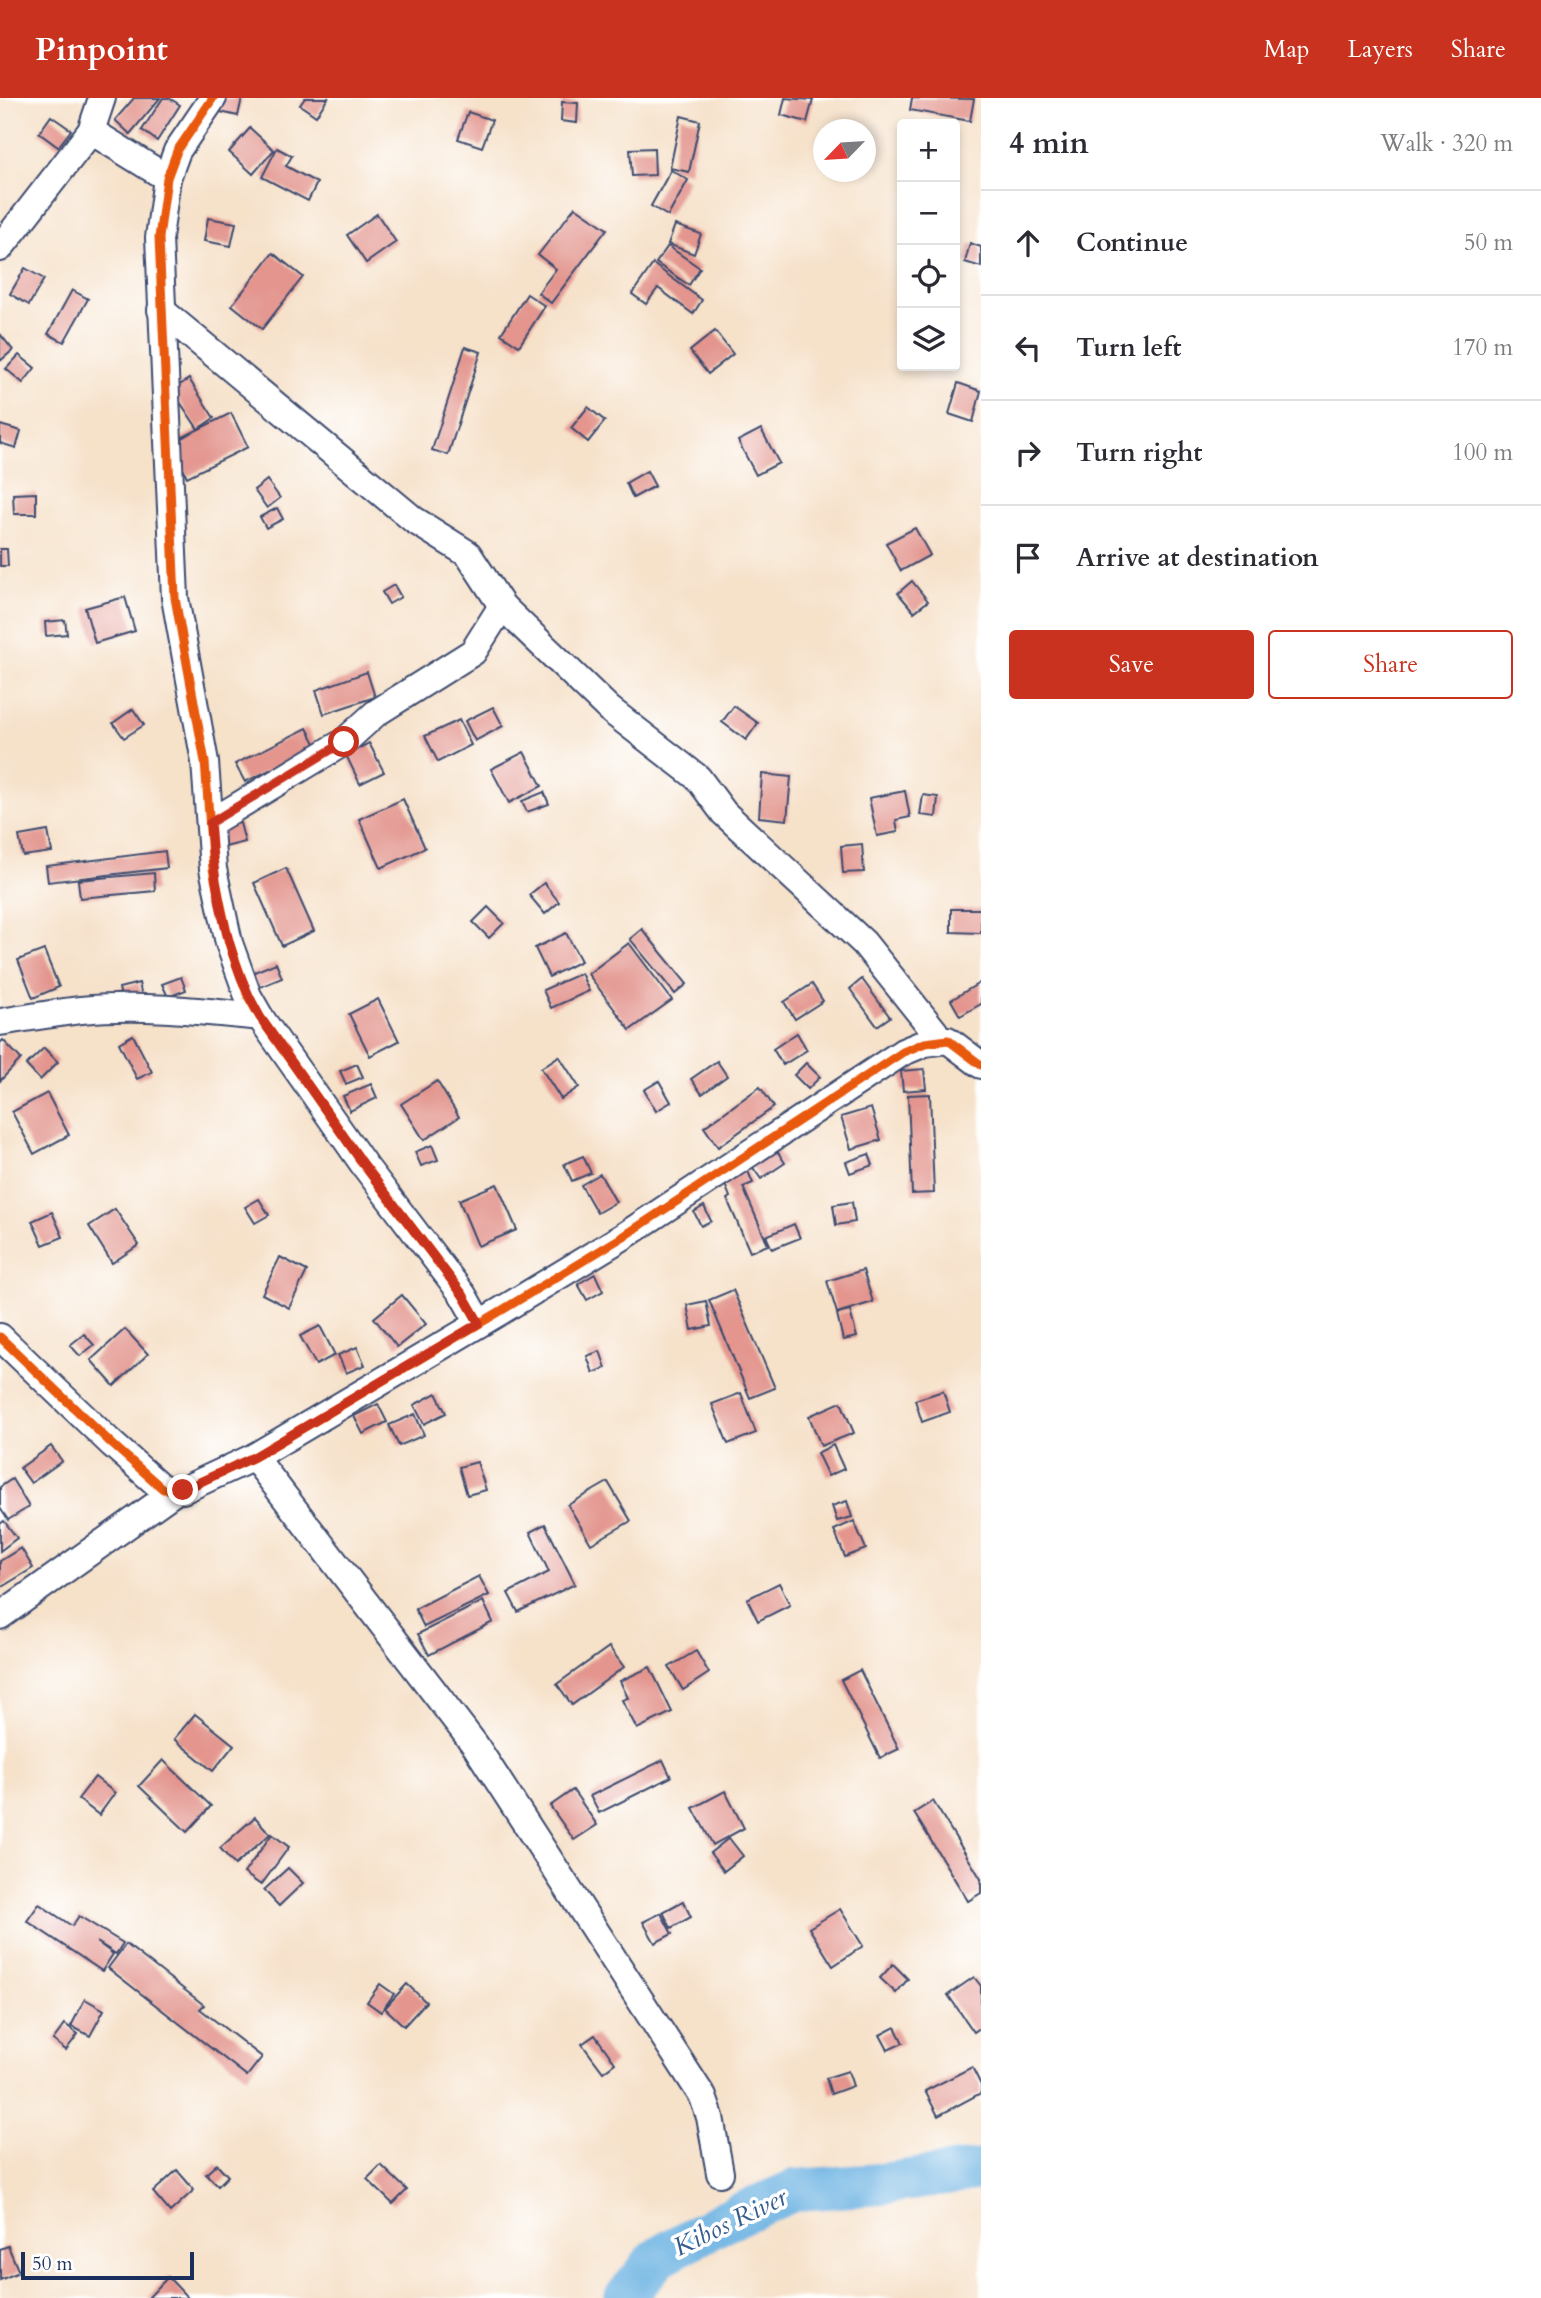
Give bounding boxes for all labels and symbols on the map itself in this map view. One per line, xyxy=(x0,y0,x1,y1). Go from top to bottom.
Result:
north arrow xyxy=(813,119,876,182)
route start xyxy=(328,726,359,757)
route end xyxy=(167,1474,198,1505)
water label: Kibos River xyxy=(667,2179,794,2265)
scale bar xyxy=(21,2249,194,2281)

